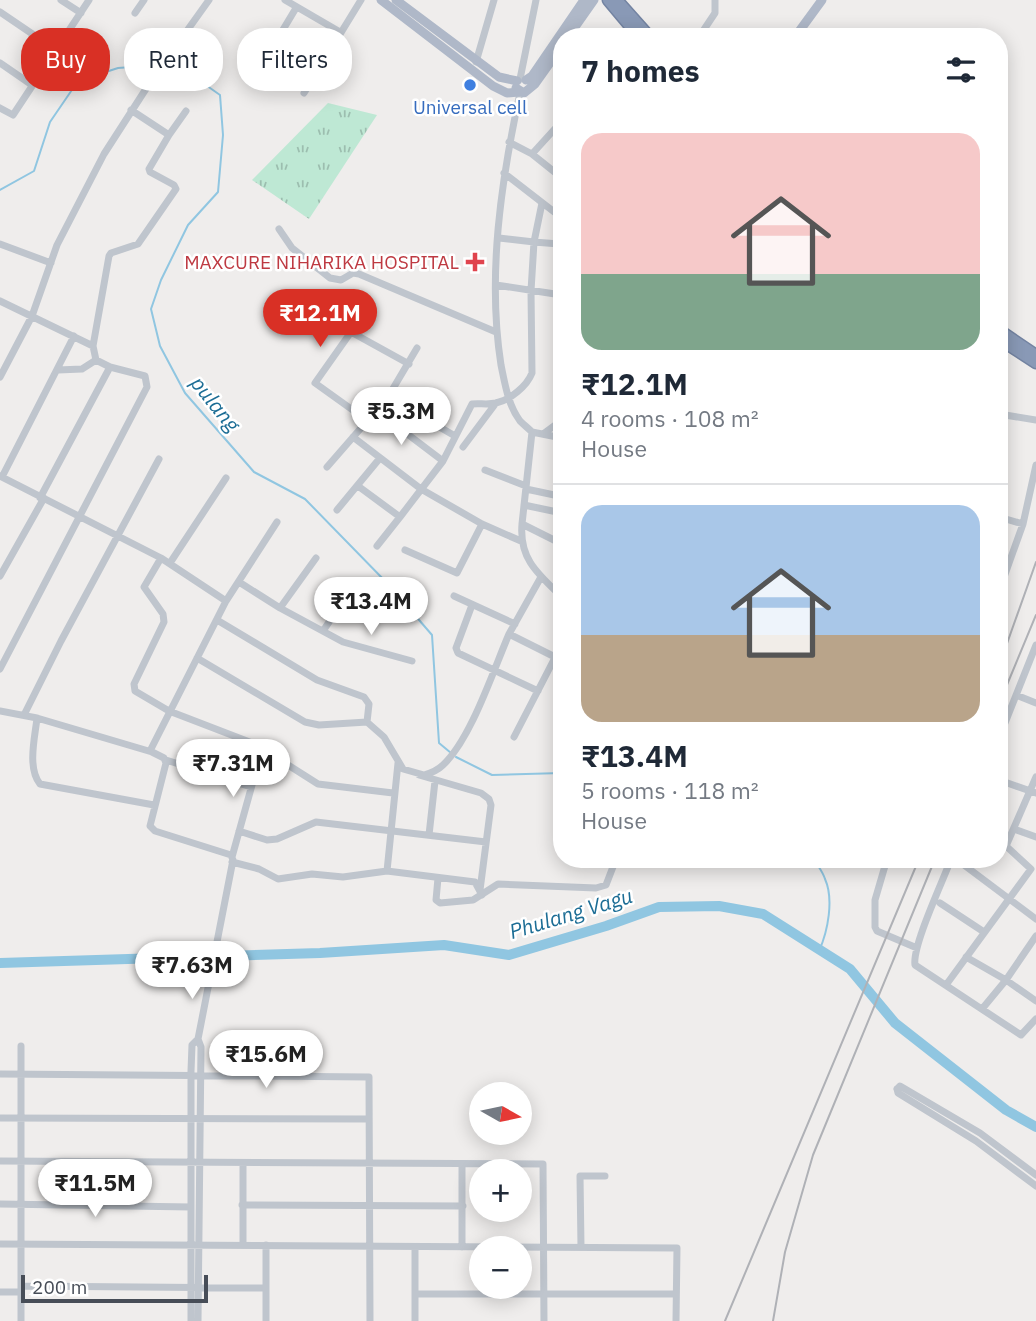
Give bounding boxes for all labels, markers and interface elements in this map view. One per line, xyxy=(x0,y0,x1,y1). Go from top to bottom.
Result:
chip: Buy xyxy=(21,28,110,91)
chip: Rent xyxy=(124,28,223,91)
chip: Filters xyxy=(237,28,352,91)
text: 7 homes xyxy=(581,51,700,90)
icon: filters xyxy=(942,51,980,89)
marker: Universal cell xyxy=(462,77,478,93)
place label: Universal cell xyxy=(413,95,527,119)
icon: home xyxy=(718,178,844,304)
place label: MAXCURE NIHARIKA HOSPITAL xyxy=(184,250,459,274)
marker: MAXCURE NIHARIKA HOSPITAL xyxy=(465,252,485,272)
pin: ₹12.1M xyxy=(263,290,377,349)
text: ₹12.1M xyxy=(279,297,361,327)
text: ₹12.1M xyxy=(581,364,688,403)
water label: pulang xyxy=(184,369,248,438)
pin: ₹5.3M xyxy=(352,388,450,447)
text: ₹5.3M xyxy=(367,395,435,425)
text: 4 rooms · 108 m² xyxy=(581,403,759,433)
text: House xyxy=(581,433,647,463)
icon: home xyxy=(718,550,844,676)
pin: ₹13.4M xyxy=(314,578,428,637)
text: ₹13.4M xyxy=(330,585,412,615)
text: ₹13.4M xyxy=(581,736,688,775)
pin: ₹7.31M xyxy=(176,740,290,799)
text: ₹7.31M xyxy=(192,747,274,777)
text: 5 rooms · 118 m² xyxy=(581,775,759,805)
text: House xyxy=(581,805,647,835)
water label: Phulang Vagu xyxy=(506,881,636,945)
pin: ₹7.63M xyxy=(135,942,249,1001)
text: ₹7.63M xyxy=(151,949,233,979)
pin: ₹15.6M xyxy=(209,1030,323,1090)
text: ₹15.6M xyxy=(225,1038,307,1068)
north arrow xyxy=(469,1082,532,1144)
map controls xyxy=(469,1082,532,1299)
button: + xyxy=(469,1159,532,1222)
pin: ₹11.5M xyxy=(38,1160,152,1219)
text: ₹11.5M xyxy=(54,1167,136,1197)
button: − xyxy=(469,1236,532,1299)
scale bar xyxy=(21,1272,208,1304)
text: 200 m xyxy=(32,1275,87,1299)

